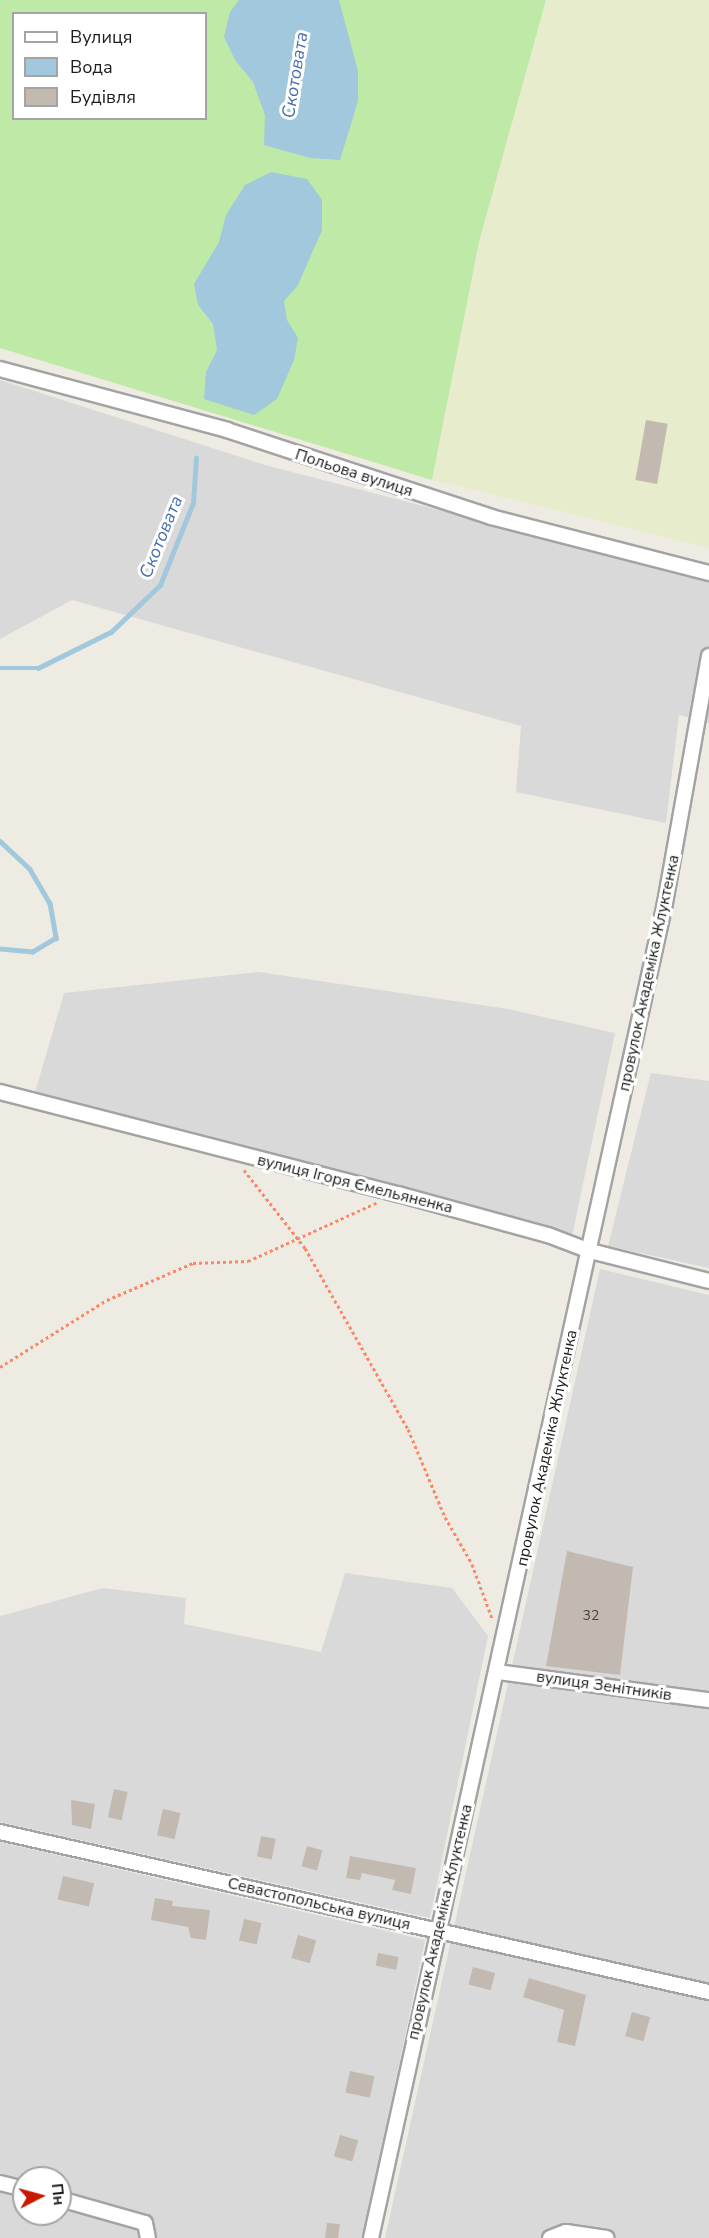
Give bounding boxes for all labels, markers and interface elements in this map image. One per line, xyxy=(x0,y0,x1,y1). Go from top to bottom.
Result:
legend xyxy=(12,12,207,120)
text: Вулиця xyxy=(70,25,132,49)
water label: Скотовата xyxy=(278,30,312,120)
text: Вода xyxy=(70,55,113,79)
text: Будівля xyxy=(70,85,136,109)
street label: Польова вулиця xyxy=(293,445,415,501)
water label: Скотовата xyxy=(135,493,187,581)
street label: провулок Академіка Жлуктенка xyxy=(615,853,683,1093)
street label: вулиця Ігоря Ємельяненка xyxy=(255,1150,455,1218)
street label: провулок Академіка Жлуктенка xyxy=(513,1328,581,1568)
house number: 32 xyxy=(583,1608,599,1624)
street label: вулиця Зенітників xyxy=(535,1667,673,1705)
street label: провулок Академіка Жлуктенка xyxy=(403,1802,477,2042)
street label: Севастопольська вулиця xyxy=(226,1874,412,1934)
north arrow xyxy=(12,2166,72,2226)
text: Пн xyxy=(46,2182,70,2206)

